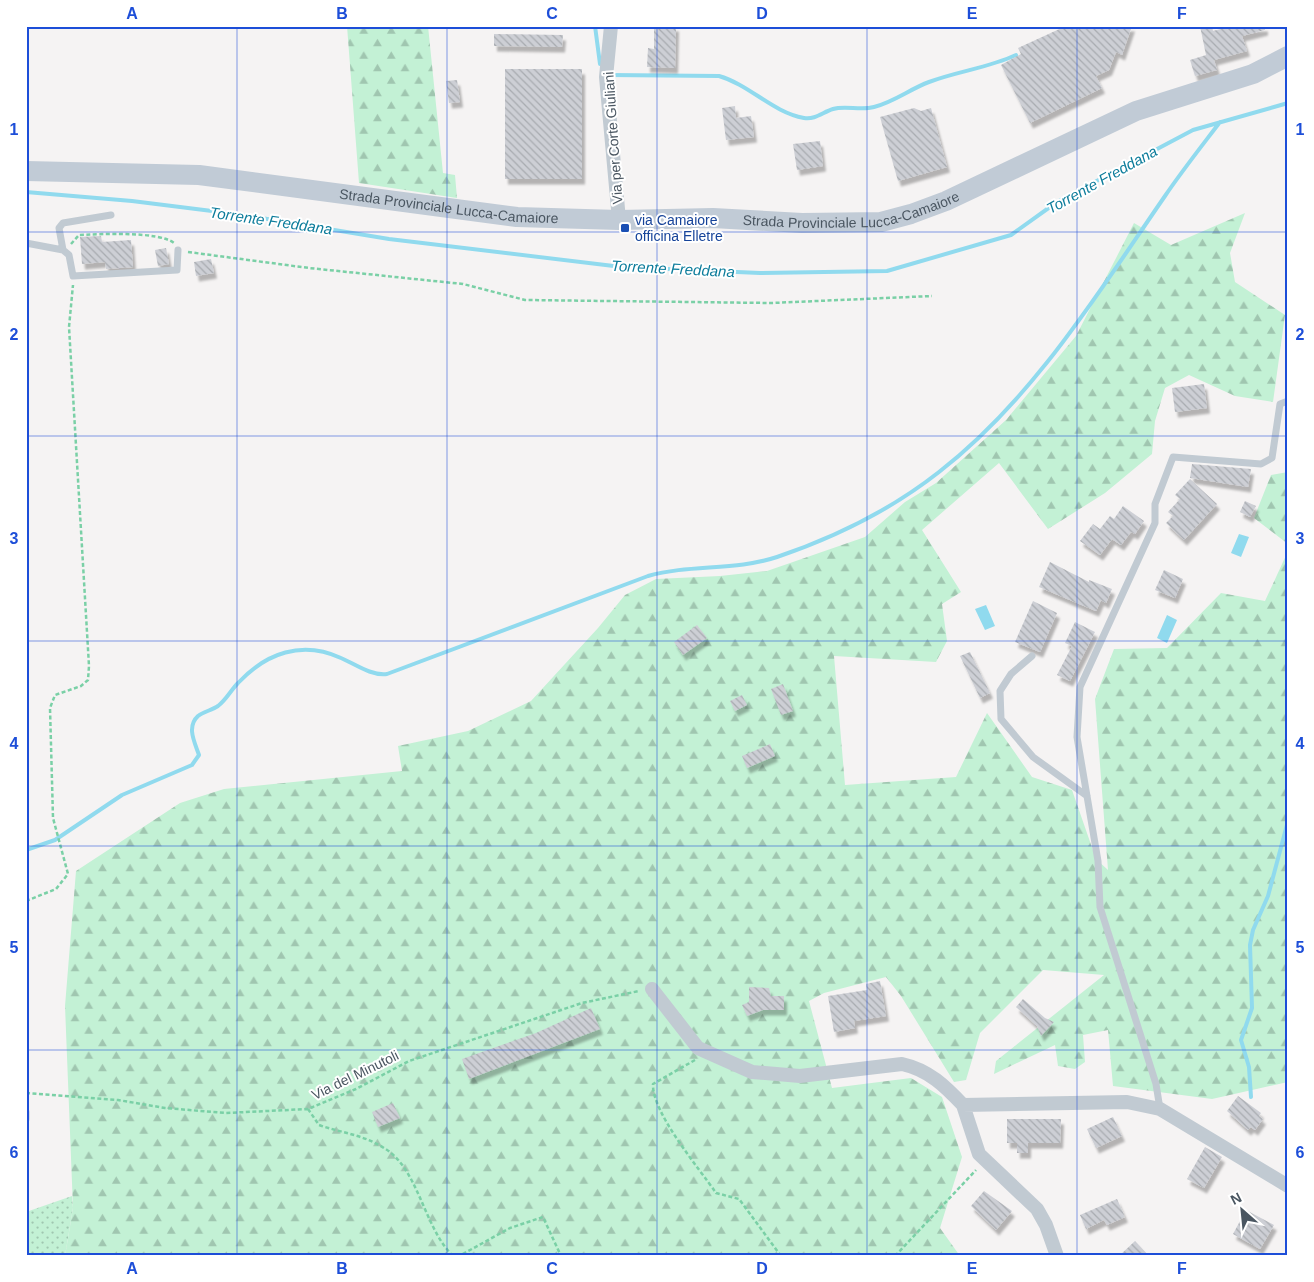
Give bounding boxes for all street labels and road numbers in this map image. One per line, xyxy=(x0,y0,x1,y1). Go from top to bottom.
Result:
street label: Via per Corte Giuliani xyxy=(600,71,626,205)
street label: Strada Provinciale Lucca-Camaiore xyxy=(338,186,559,226)
street label: Strada Provinciale Lucca-Camaiore xyxy=(742,188,962,231)
street label: Via del Minutoli xyxy=(309,1047,401,1103)

